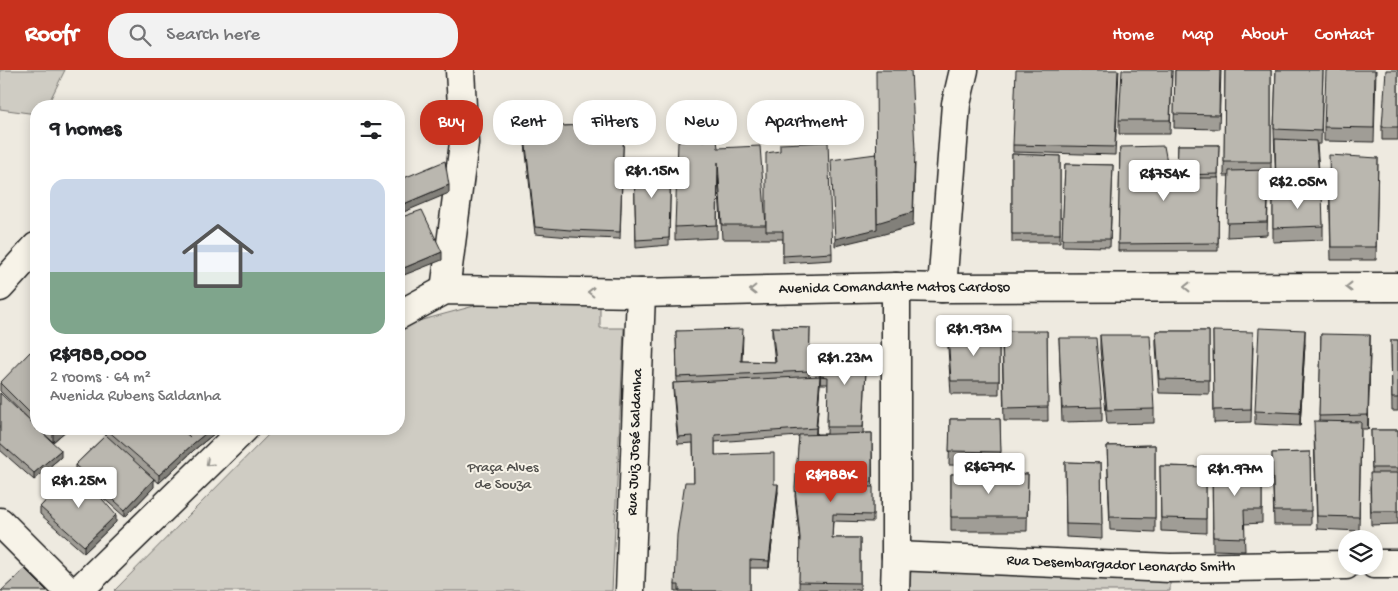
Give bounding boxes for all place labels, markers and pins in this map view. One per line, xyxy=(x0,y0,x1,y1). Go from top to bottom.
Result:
pin: R$1.15M xyxy=(606,156,698,199)
pin: R$754K xyxy=(1123,160,1205,202)
pin: R$2.05M xyxy=(1252,168,1344,210)
pin: R$1.93M xyxy=(928,314,1020,357)
pin: R$1.23M xyxy=(799,344,891,386)
pin: R$679K xyxy=(948,452,1030,495)
pin: R$1.97M xyxy=(1189,454,1281,497)
pin: R$988K xyxy=(790,460,872,503)
pin: R$1.25M xyxy=(33,466,125,509)

